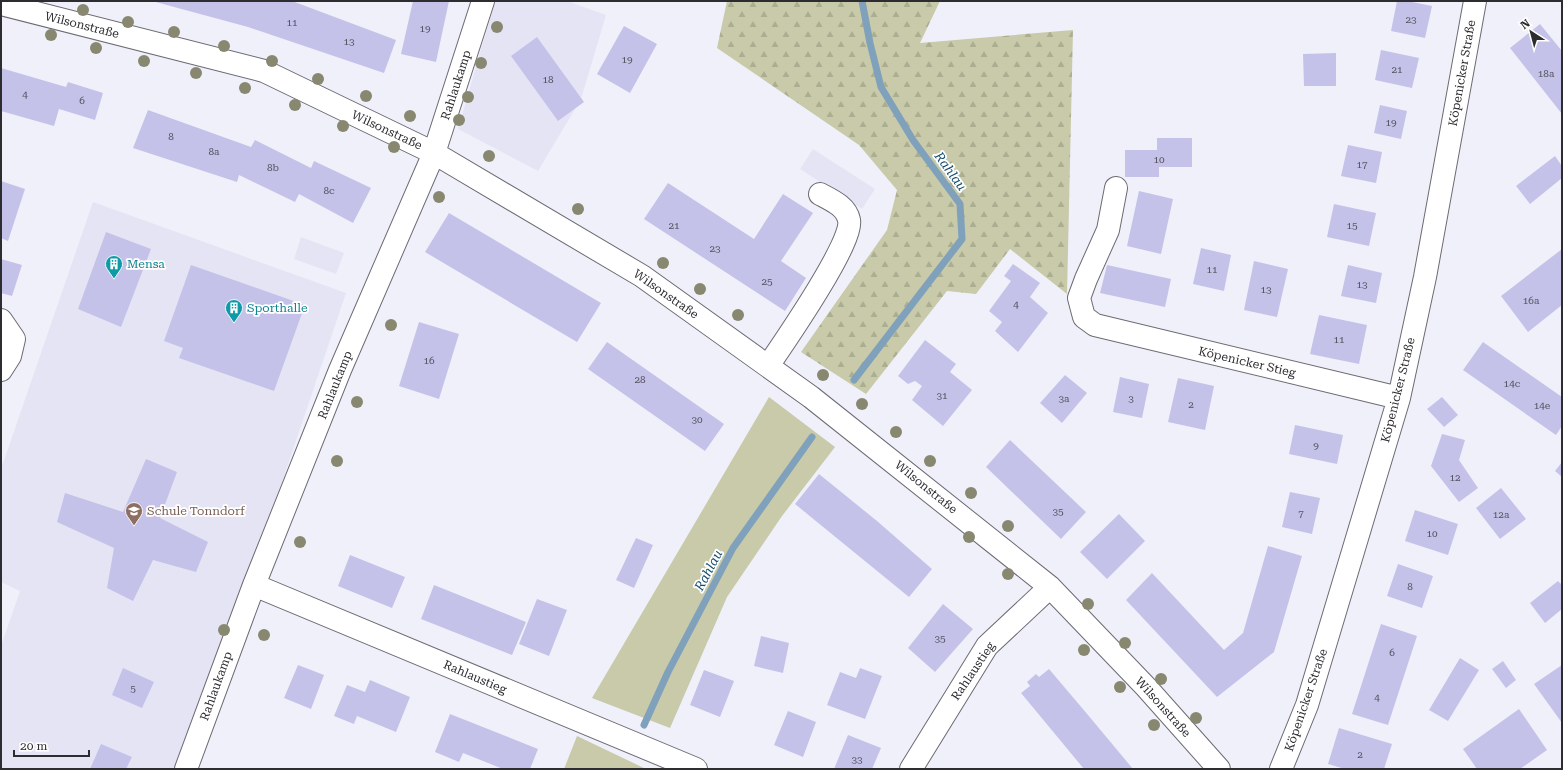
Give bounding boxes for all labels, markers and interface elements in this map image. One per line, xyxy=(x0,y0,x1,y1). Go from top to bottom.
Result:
street label: Wilsonstraße xyxy=(43,9,121,41)
north arrow xyxy=(1511,12,1551,52)
house number: 23 xyxy=(1405,14,1417,25)
text: N xyxy=(1518,16,1533,32)
house number: 11 xyxy=(286,17,298,28)
street label: Köpenicker Straße xyxy=(1446,18,1478,127)
house number: 19 xyxy=(419,23,431,34)
house number: 13 xyxy=(343,36,355,47)
street label: Rahlaukamp xyxy=(438,48,474,122)
house number: 19 xyxy=(621,54,633,65)
house number: 21 xyxy=(1391,64,1403,75)
house number: 18a xyxy=(1538,68,1555,79)
house number: 18 xyxy=(542,74,554,85)
house number: 4 xyxy=(22,89,28,100)
house number: 6 xyxy=(79,95,85,106)
street label: Wilsonstraße xyxy=(350,108,425,153)
house number: 19 xyxy=(1385,117,1397,128)
house number: 8 xyxy=(168,131,174,142)
house number: 8a xyxy=(208,146,220,157)
water label: Rahlau xyxy=(931,148,970,194)
house number: 10 xyxy=(1153,154,1165,165)
house number: 17 xyxy=(1356,159,1368,170)
house number: 8b xyxy=(267,162,279,173)
house number: 8c xyxy=(323,185,335,196)
house number: 21 xyxy=(668,220,680,231)
house number: 15 xyxy=(1346,220,1358,231)
house number: 23 xyxy=(709,243,721,254)
building icon: Mensa xyxy=(104,254,124,279)
place label: Mensa xyxy=(127,257,165,271)
house number: 11 xyxy=(1206,264,1218,275)
street label: Wilsonstraße xyxy=(631,266,701,322)
house number: 25 xyxy=(761,276,773,287)
house number: 13 xyxy=(1356,279,1368,290)
house number: 13 xyxy=(1260,284,1272,295)
house number: 16a xyxy=(1523,295,1540,306)
building icon: Sporthalle xyxy=(224,298,244,323)
house number: 4 xyxy=(1013,299,1019,310)
place label: Sporthalle xyxy=(247,301,308,315)
house number: 11 xyxy=(1333,334,1345,345)
street label: Köpenicker Straße xyxy=(1378,336,1418,444)
street label: Köpenicker Stieg xyxy=(1197,344,1297,380)
street label: Rahlaukamp xyxy=(315,349,355,421)
house number: 16 xyxy=(423,355,435,366)
house number: 28 xyxy=(634,374,646,385)
house number: 14c xyxy=(1504,378,1521,389)
house number: 31 xyxy=(936,390,948,401)
house number: 3a xyxy=(1058,393,1070,404)
house number: 3 xyxy=(1128,393,1134,404)
house number: 2 xyxy=(1188,399,1194,410)
house number: 14e xyxy=(1534,400,1551,411)
house number: 30 xyxy=(691,414,703,425)
house number: 9 xyxy=(1313,440,1319,451)
street label: Wilsonstraße xyxy=(892,458,960,517)
house number: 12 xyxy=(1449,472,1461,483)
school or university icon: Schule Tonndorf xyxy=(124,501,144,526)
place label: Schule Tonndorf xyxy=(147,504,245,518)
house number: 35 xyxy=(1052,506,1064,517)
house number: 7 xyxy=(1298,508,1304,519)
house number: 12a xyxy=(1493,509,1510,520)
house number: 10 xyxy=(1426,528,1438,539)
water label: Rahlau xyxy=(691,547,725,594)
house number: 8 xyxy=(1407,581,1413,592)
house number: 35 xyxy=(934,633,946,644)
street label: Rahlaustieg xyxy=(948,639,998,703)
street label: Köpenicker Straße xyxy=(1282,646,1330,753)
house number: 6 xyxy=(1389,647,1395,658)
street label: Rahlaukamp xyxy=(197,649,235,722)
street label: Rahlaustieg xyxy=(441,657,509,697)
street label: Wilsonstraße xyxy=(1132,674,1194,740)
house number: 5 xyxy=(130,683,136,694)
house number: 4 xyxy=(1374,692,1380,703)
scale bar xyxy=(14,732,89,758)
text: 20 m xyxy=(20,739,47,753)
house number: 2 xyxy=(1357,749,1363,760)
house number: 33 xyxy=(851,754,863,765)

